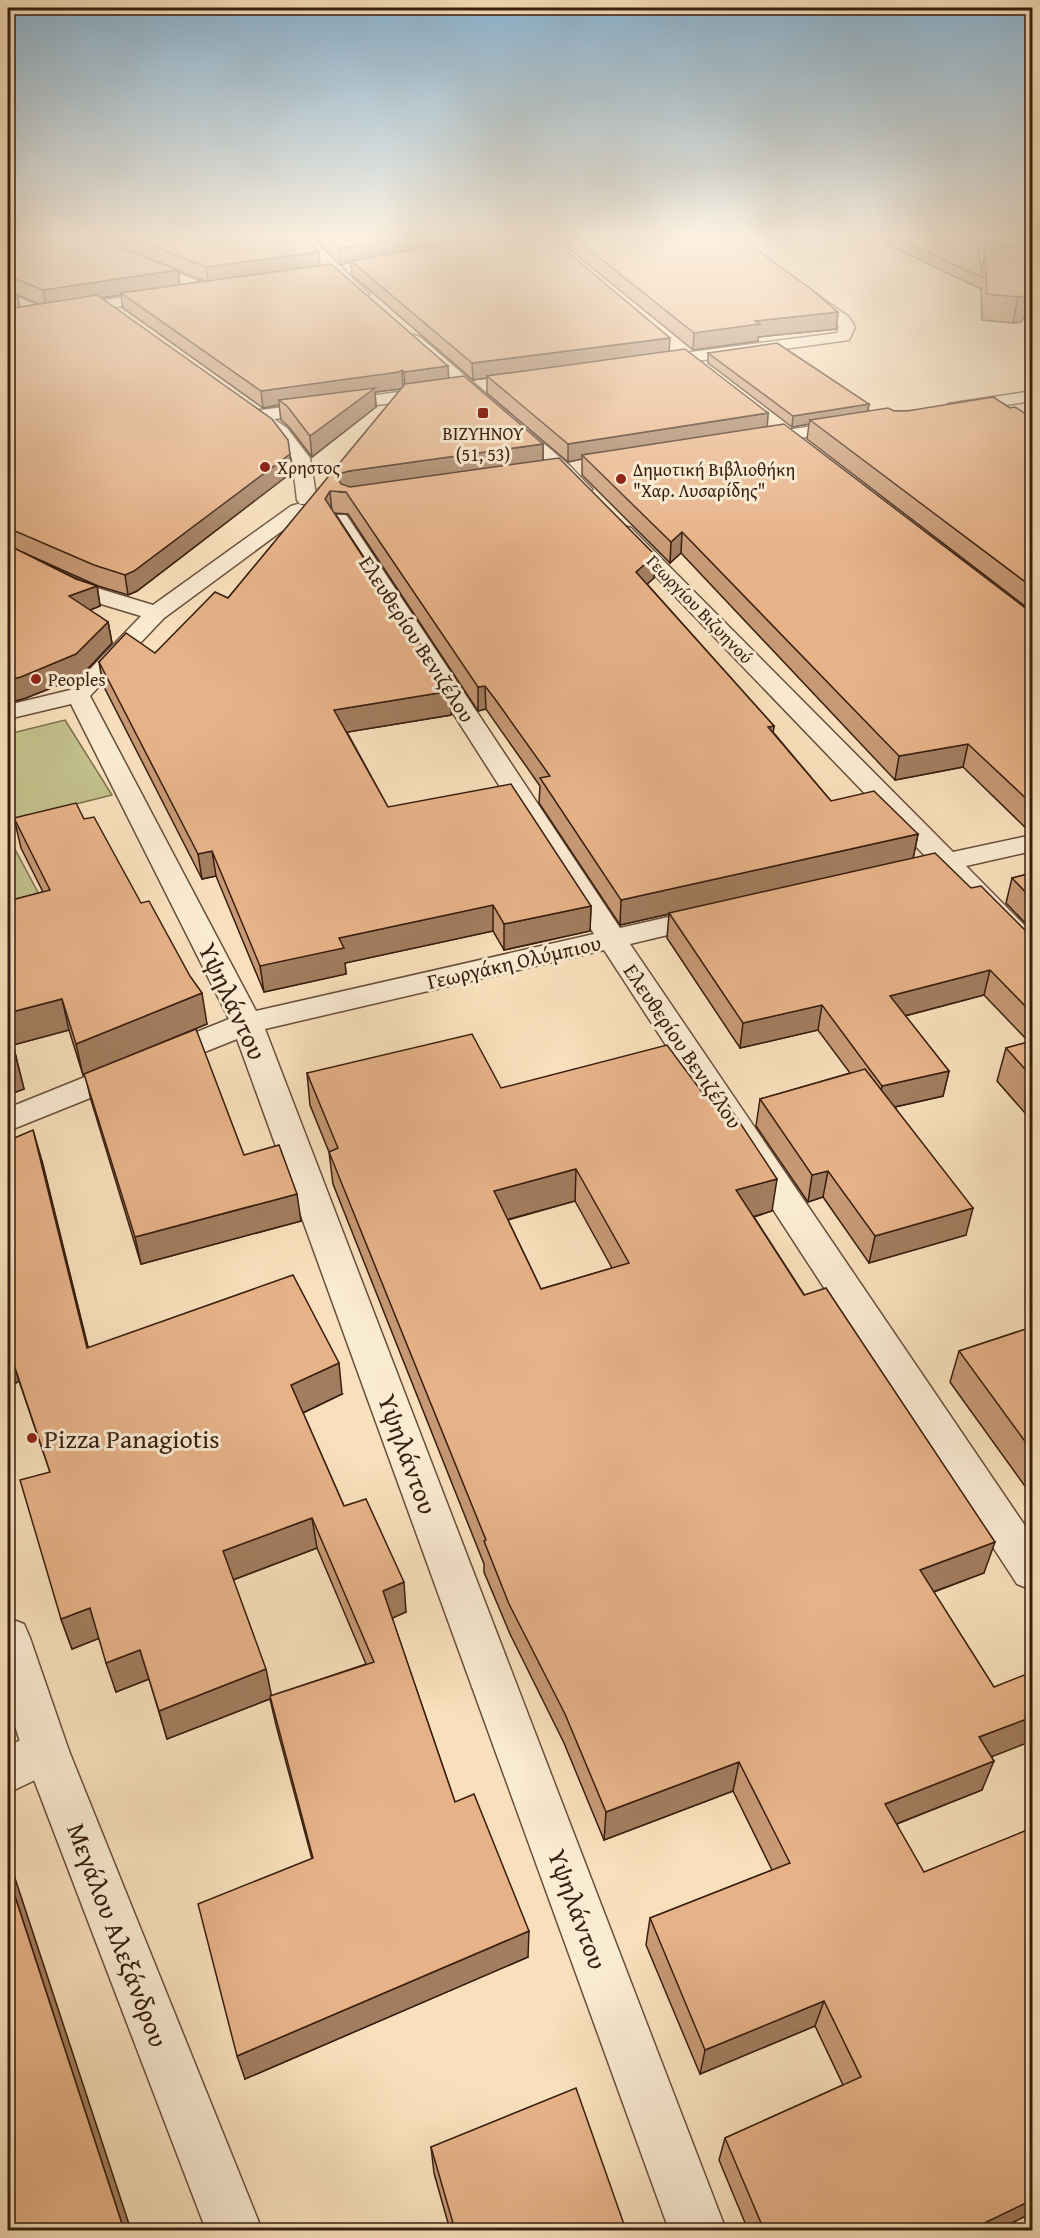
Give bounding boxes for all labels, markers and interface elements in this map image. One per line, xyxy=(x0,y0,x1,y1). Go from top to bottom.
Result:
marker: ΒΙΖΥΗΝΟΥ (51, 53) xyxy=(476,406,490,420)
place label: ΒΙΖΥΗΝΟΥ (51, 53) xyxy=(442,420,524,468)
place label: Χρηστος xyxy=(277,454,340,481)
place label: Δημοτική Βιβλιοθήκη "Χαρ. Λυσαρίδης" xyxy=(633,456,795,504)
marker: Χρηστος xyxy=(258,460,272,474)
marker: Δημοτική Βιβλιοθήκη "Χαρ. Λυσαρίδης" xyxy=(614,472,628,486)
street label: Γεωργίου Βιζυηνού xyxy=(641,548,759,670)
street label: Ελευθερίου Βενιζέλου xyxy=(351,550,483,728)
place label: Peoples xyxy=(48,666,106,693)
marker: Peoples xyxy=(29,672,43,686)
street label: Γεωργάκη Ολύμπιου xyxy=(424,927,604,997)
street label: Υψηλάντου xyxy=(188,935,277,1066)
street label: Ελευθερίου Βενιζέλου xyxy=(616,957,750,1135)
street label: Υψηλάντου xyxy=(368,1387,448,1520)
place label: Pizza Panagiotis xyxy=(44,1419,220,1458)
marker: Pizza Panagiotis xyxy=(25,1431,39,1445)
street label: Μεγάλου Αλεξάνδρου xyxy=(57,1817,179,2053)
street label: Υψηλάντου xyxy=(538,1842,618,1975)

